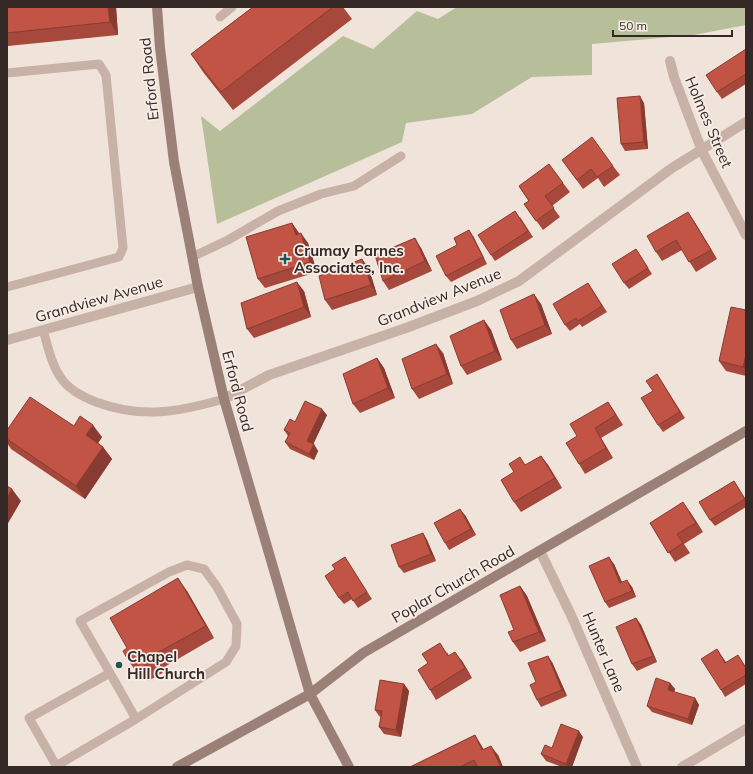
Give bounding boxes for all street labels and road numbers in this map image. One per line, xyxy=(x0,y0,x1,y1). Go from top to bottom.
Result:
street label: Erford Road xyxy=(135,37,163,121)
street label: Holmes Street xyxy=(681,73,737,171)
street label: Grandview Avenue xyxy=(374,263,504,331)
street label: Grandview Avenue xyxy=(33,272,165,326)
street label: Erford Road xyxy=(218,348,258,434)
street label: Poplar Church Road xyxy=(388,541,518,627)
street label: Hunter Lane xyxy=(578,609,630,695)

